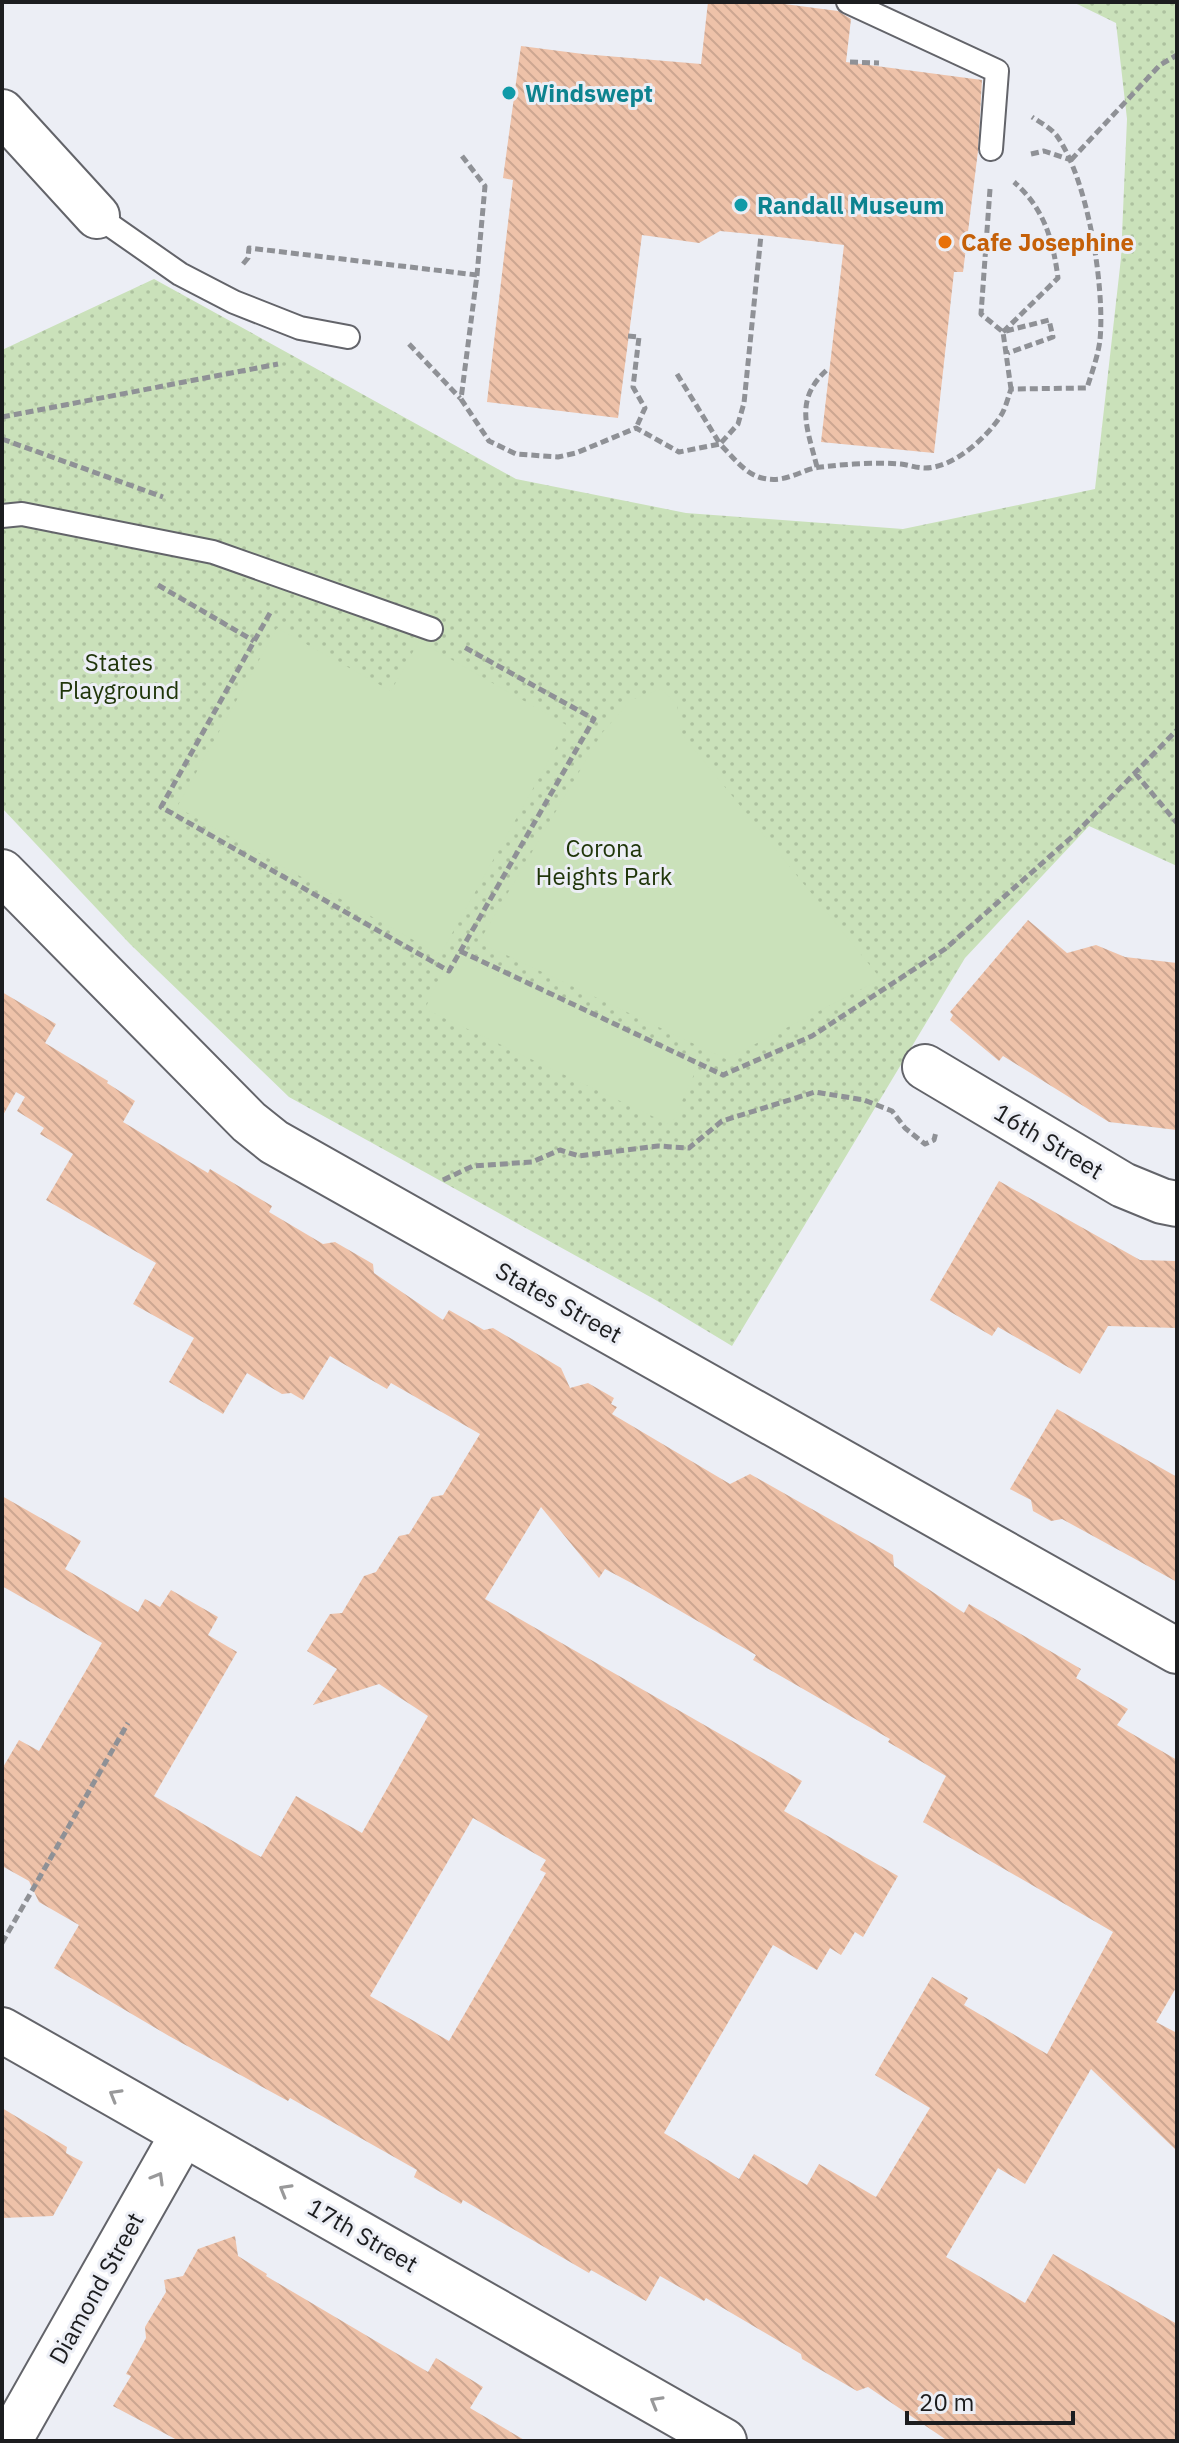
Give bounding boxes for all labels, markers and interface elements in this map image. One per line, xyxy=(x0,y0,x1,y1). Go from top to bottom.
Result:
place label: Windswept xyxy=(525,77,653,109)
marker: Windswept xyxy=(500,84,518,102)
place label: Randall Museum xyxy=(757,189,944,221)
marker: Randall Museum xyxy=(732,196,750,214)
place label: Cafe Josephine xyxy=(961,226,1134,258)
marker: Cafe Josephine xyxy=(936,233,954,251)
park label: States Playground xyxy=(58,646,180,706)
park label: Corona Heights Park xyxy=(536,832,673,892)
street label: 16th Street xyxy=(988,1096,1110,1186)
street label: States Street xyxy=(490,1254,628,1350)
one-way arrow xyxy=(109,2089,124,2105)
one-way arrow xyxy=(148,2173,164,2187)
one-way arrow xyxy=(279,2184,294,2200)
street label: 17th Street xyxy=(302,2191,424,2279)
street label: Diamond Street xyxy=(41,2207,151,2369)
scale bar xyxy=(907,2375,1073,2425)
text: 20 m xyxy=(919,2386,974,2418)
one-way arrow xyxy=(651,2396,665,2412)

